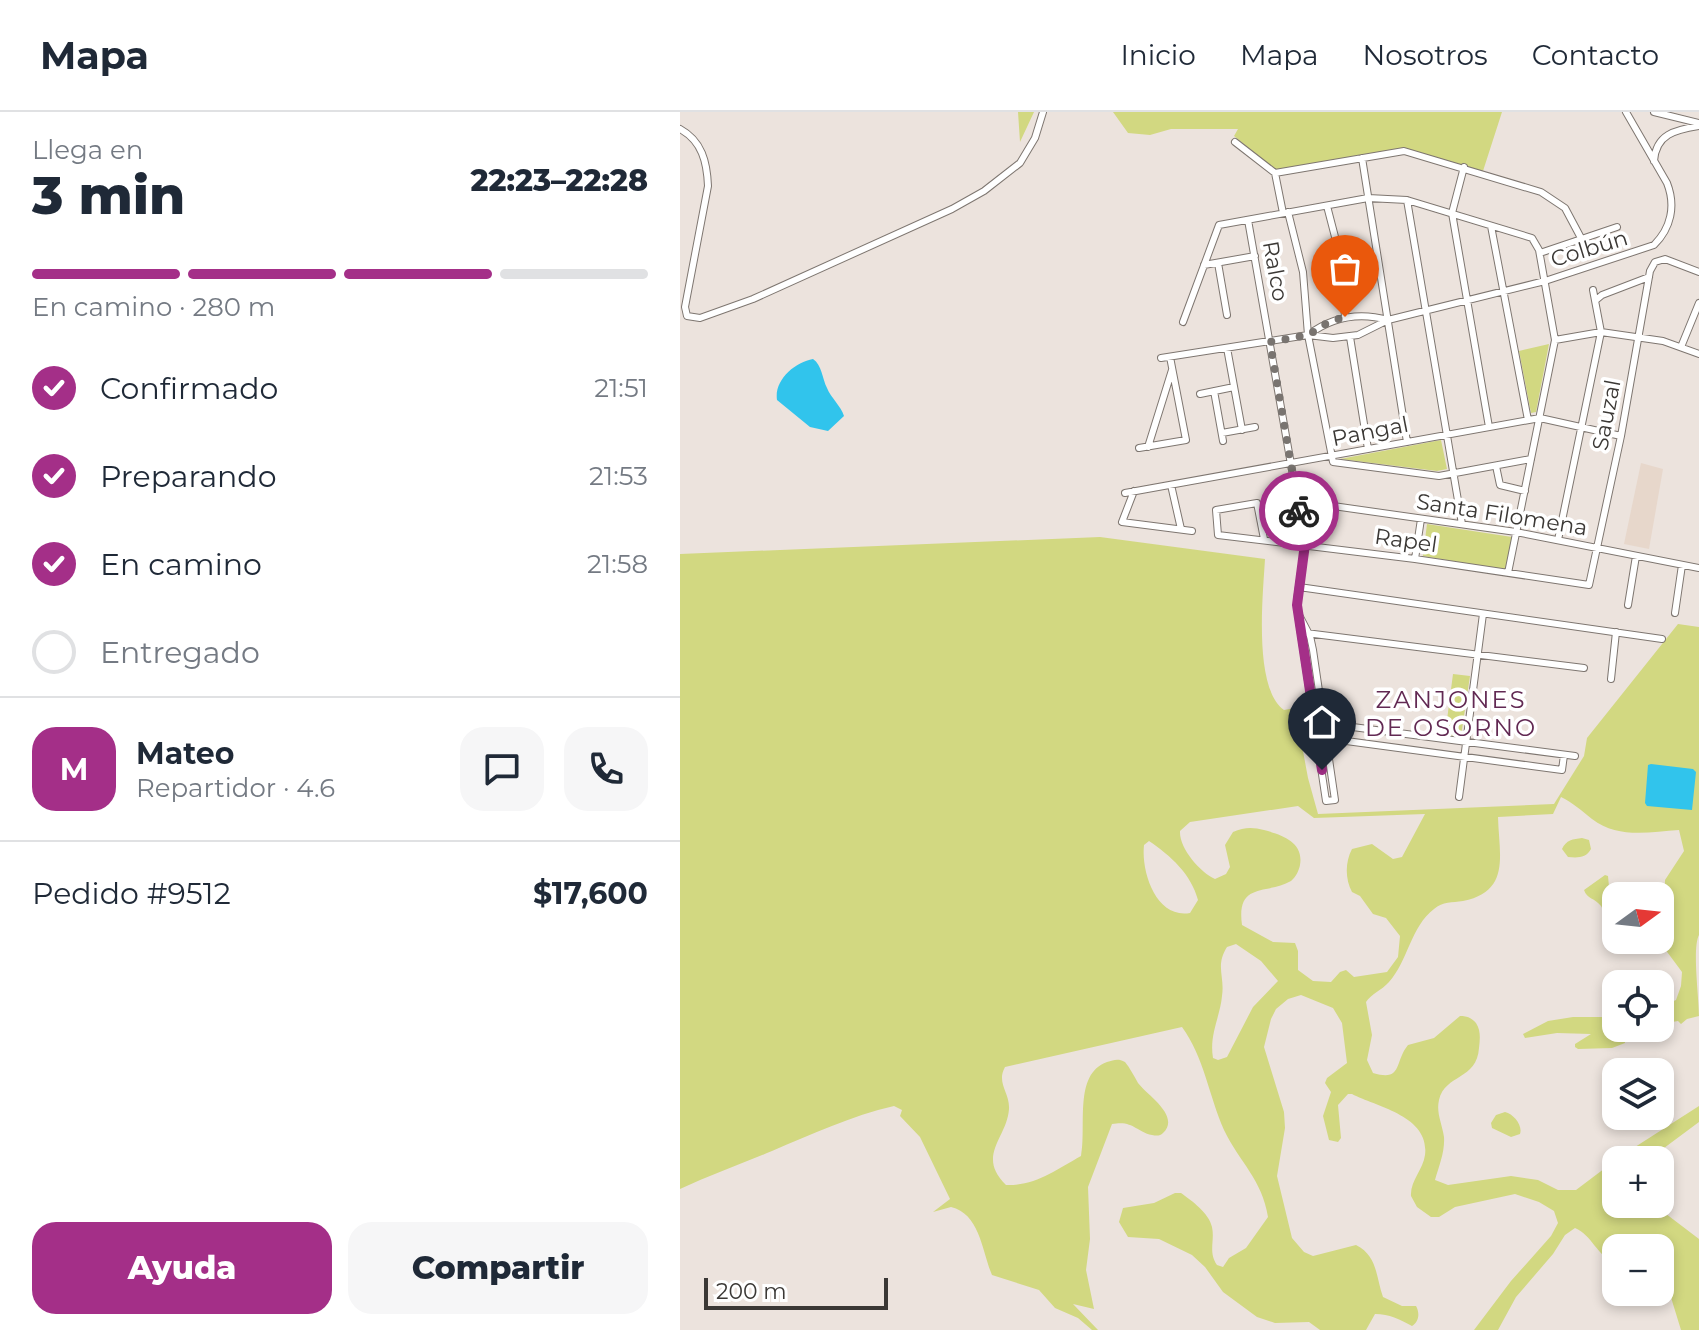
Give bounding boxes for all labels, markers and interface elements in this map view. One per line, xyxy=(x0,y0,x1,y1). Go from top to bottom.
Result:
text: Mapa xyxy=(40,32,149,79)
text: Inicio xyxy=(1120,38,1196,72)
text: Mapa xyxy=(1240,38,1319,72)
text: Nosotros xyxy=(1363,38,1488,72)
text: Contacto xyxy=(1532,38,1659,72)
text: Llega en xyxy=(32,134,143,166)
text: 22:23–22:28 xyxy=(471,162,648,199)
text: 3 min xyxy=(32,164,185,227)
street label: Colbún xyxy=(1547,224,1631,273)
pin xyxy=(1311,235,1379,317)
street label: Ralco xyxy=(1257,239,1294,303)
icon: bag xyxy=(1323,247,1367,291)
text: En camino · 280 m xyxy=(32,291,275,323)
icon: check xyxy=(32,366,76,410)
text: Confirmado xyxy=(100,370,278,407)
text: 21:51 xyxy=(594,372,648,404)
street label: Sauzal xyxy=(1586,377,1627,453)
street label: Pangal xyxy=(1330,411,1411,452)
icon: check xyxy=(32,454,76,498)
text: Preparando xyxy=(100,458,277,495)
text: 21:53 xyxy=(589,460,648,492)
courier xyxy=(1259,471,1339,551)
street label: Santa Filomena xyxy=(1415,488,1589,541)
icon: bike xyxy=(1277,489,1321,533)
street label: Rapel xyxy=(1373,523,1439,558)
icon: check xyxy=(32,542,76,586)
text: En camino xyxy=(100,546,262,583)
text: 21:58 xyxy=(587,548,648,580)
text: Entregado xyxy=(100,634,260,671)
district label: ZANJONES DE OSORNO xyxy=(1365,685,1537,742)
pin xyxy=(1288,688,1356,770)
icon: home xyxy=(1300,700,1344,744)
button: chat xyxy=(460,727,544,811)
button: phone xyxy=(564,727,648,811)
text: Mateo xyxy=(136,735,234,772)
text: M xyxy=(60,751,88,788)
text: Repartidor · 4.6 xyxy=(136,772,335,804)
text: Pedido #9512 xyxy=(32,875,231,912)
text: $17,600 xyxy=(533,875,648,912)
north arrow xyxy=(1602,882,1674,954)
map controls xyxy=(1602,882,1674,1306)
button: locate xyxy=(1602,970,1674,1042)
button: layers xyxy=(1602,1058,1674,1130)
button: + xyxy=(1602,1146,1674,1218)
button: Ayuda xyxy=(32,1222,332,1314)
button: Compartir xyxy=(348,1222,648,1314)
button: − xyxy=(1602,1234,1674,1306)
scale bar xyxy=(704,1274,888,1310)
text: 200 m xyxy=(716,1278,787,1305)

